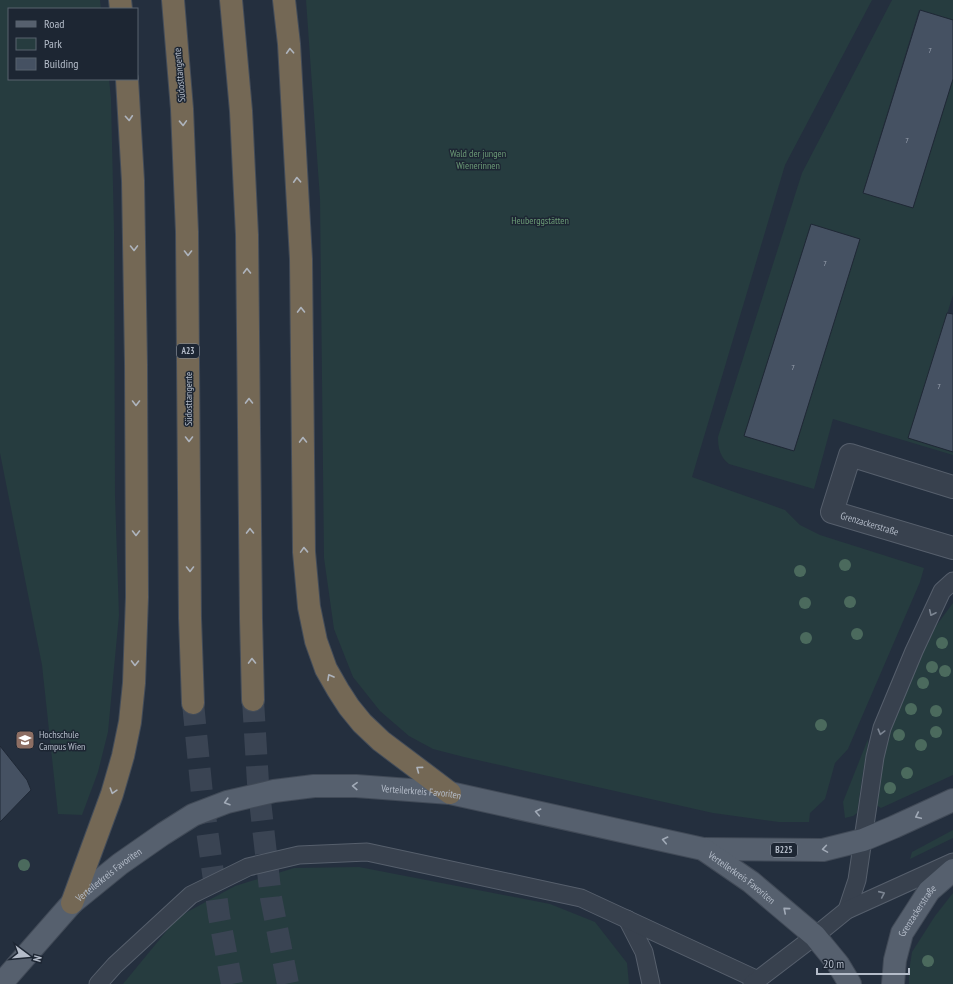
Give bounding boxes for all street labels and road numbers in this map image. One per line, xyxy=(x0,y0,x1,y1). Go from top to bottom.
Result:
street label: Südosttangente xyxy=(171,47,188,103)
road number: A23 xyxy=(177,344,199,358)
street label: Südosttangente xyxy=(182,372,195,426)
street label: Grenzackerstraße xyxy=(839,509,900,538)
street label: Verteilerkreis Favoriten xyxy=(380,782,463,802)
road number: B225 xyxy=(771,843,797,857)
street label: Verteilerkreis Favoriten xyxy=(72,845,144,905)
street label: Verteilerkreis Favoriten xyxy=(705,848,778,907)
street label: Grenzackerstraße xyxy=(895,882,939,938)

